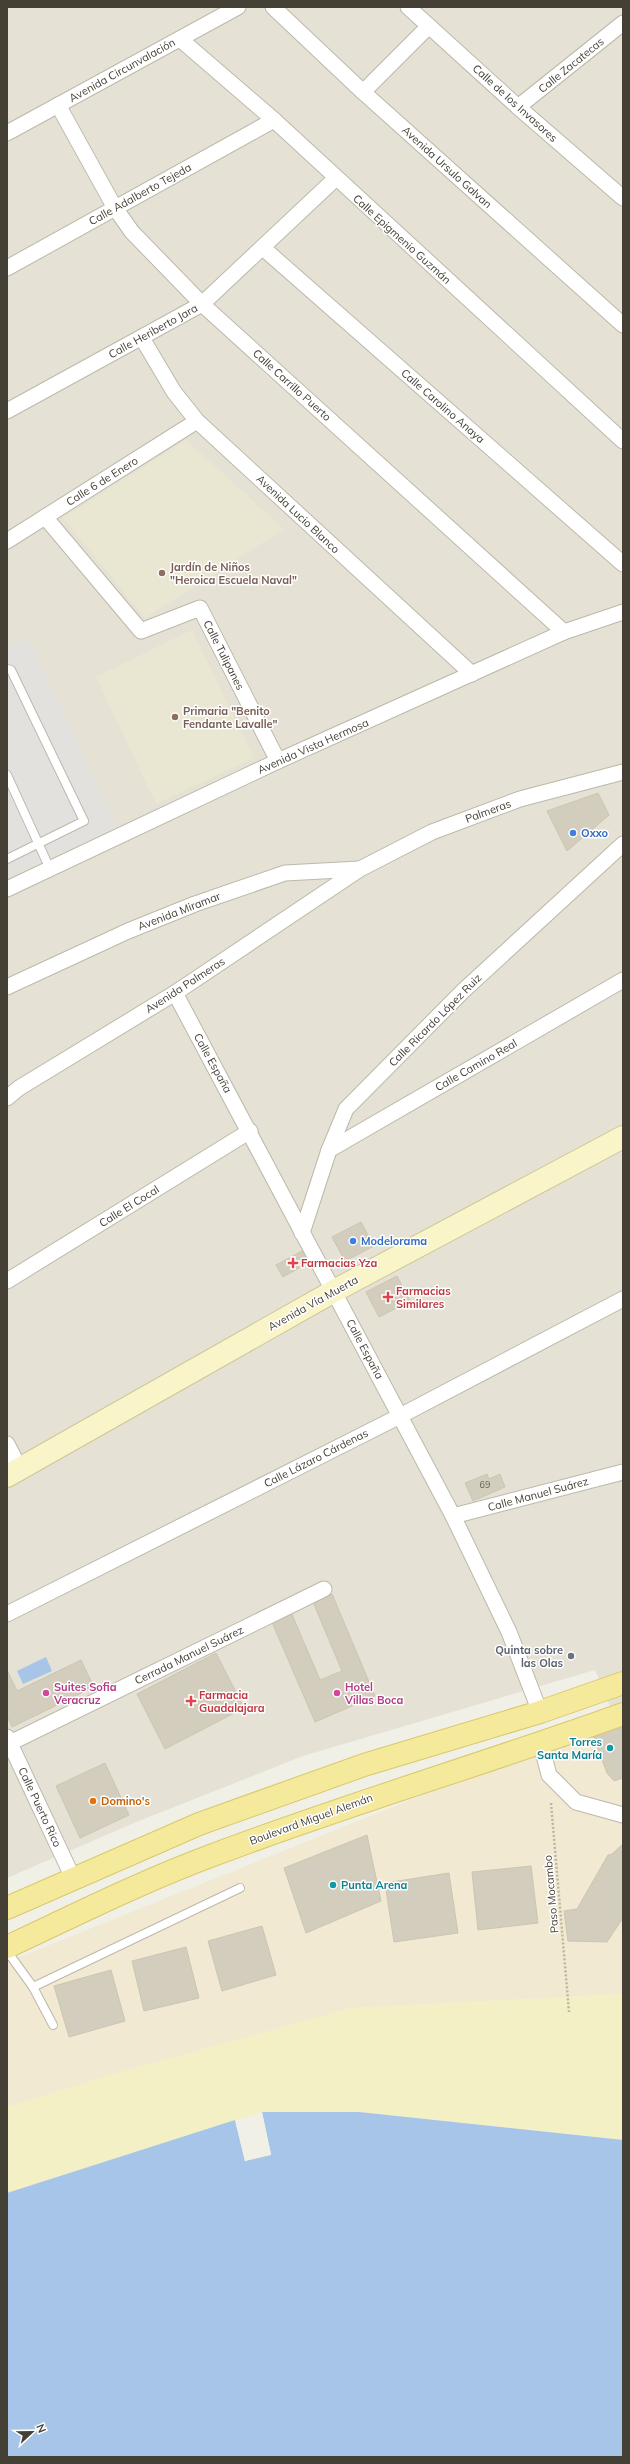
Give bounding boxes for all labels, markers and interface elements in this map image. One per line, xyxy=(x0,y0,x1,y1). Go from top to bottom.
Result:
street label: Calle Zacatecas xyxy=(535,34,607,96)
street label: Avenida Circunvalación xyxy=(66,35,178,105)
street label: Calle de los Invasores xyxy=(470,61,560,145)
street label: Avenida Ursulo Galvan xyxy=(399,123,495,211)
street label: Calle Adalberto Tejeda xyxy=(86,160,194,228)
street label: Calle Epigmenio Guzmán xyxy=(350,191,454,287)
street label: Calle Heriberto Jara xyxy=(106,301,200,361)
street label: Calle Carrillo Puerto xyxy=(250,346,334,424)
street label: Calle Carolino Anaya xyxy=(398,366,488,446)
street label: Calle 6 de Enero xyxy=(63,453,141,509)
street label: Avenida Lucio Blanco xyxy=(253,472,343,556)
place label: Jardín de Niños "Heroica Escuela Naval" xyxy=(170,560,297,587)
marker: Jardín de Niños "Heroica Escuela Naval" xyxy=(157,568,167,578)
street label: Calle Tulipanes xyxy=(200,618,248,692)
place label: Primaria "Benito Fendante Lavalle" xyxy=(183,704,278,731)
marker: Primaria "Benito Fendante Lavalle" xyxy=(170,712,180,722)
street label: Avenida Vista Hermosa xyxy=(255,715,371,777)
street label: Palmeras xyxy=(463,796,513,826)
place label: Oxxo xyxy=(581,826,609,840)
marker: Oxxo xyxy=(568,828,578,838)
street label: Avenida Miramar xyxy=(136,889,222,933)
street label: Avenida Palmeras xyxy=(142,954,228,1016)
street label: Calle Ricardo López Ruiz xyxy=(386,970,485,1069)
street label: Calle España xyxy=(191,1031,235,1095)
street label: Calle Camino Real xyxy=(432,1036,520,1094)
street label: Calle El Cocal xyxy=(96,1182,162,1230)
place label: Modelorama xyxy=(361,1234,427,1248)
marker: Modelorama xyxy=(348,1236,358,1246)
place label: Farmacias Yza xyxy=(301,1256,377,1270)
marker: Farmacias Yza xyxy=(288,1258,298,1268)
street label: Avenida Vía Muerta xyxy=(265,1272,361,1334)
place label: Farmacias Similares xyxy=(396,1284,451,1311)
marker: Farmacias Similares xyxy=(383,1292,393,1302)
street label: Calle España xyxy=(343,1317,387,1381)
street label: Calle Lázaro Cárdenas xyxy=(262,1426,370,1490)
street label: Calle Manuel Suárez xyxy=(486,1474,590,1514)
house number: 69 xyxy=(480,1479,490,1490)
street label: Cerrada Manuel Suárez xyxy=(132,1622,246,1687)
place label: Quinta sobre las Olas xyxy=(495,1643,563,1670)
marker: Quinta sobre las Olas xyxy=(566,1651,576,1661)
place label: Suites Sofia Veracruz xyxy=(53,1680,117,1707)
place label: Hotel Villas Boca xyxy=(344,1680,404,1707)
marker: Suites Sofia Veracruz xyxy=(41,1688,51,1698)
place label: Farmacia Guadalajara xyxy=(199,1688,265,1715)
marker: Hotel Villas Boca xyxy=(332,1688,342,1698)
marker: Farmacia Guadalajara xyxy=(186,1696,196,1706)
place label: Torres Santa María xyxy=(537,1735,602,1762)
marker: Torres Santa María xyxy=(605,1743,615,1753)
street label: Calle Puerto Rico xyxy=(15,1765,65,1849)
street label: Boulevard Miguel Alemán xyxy=(247,1790,375,1848)
place label: Domino's xyxy=(101,1794,150,1808)
marker: Domino's xyxy=(88,1796,98,1806)
street label: Paso Mocambo xyxy=(541,1854,561,1934)
place label: Punta Arena xyxy=(341,1878,408,1892)
marker: Punta Arena xyxy=(328,1880,338,1890)
north arrow xyxy=(12,2412,52,2452)
text: N xyxy=(33,2422,49,2435)

